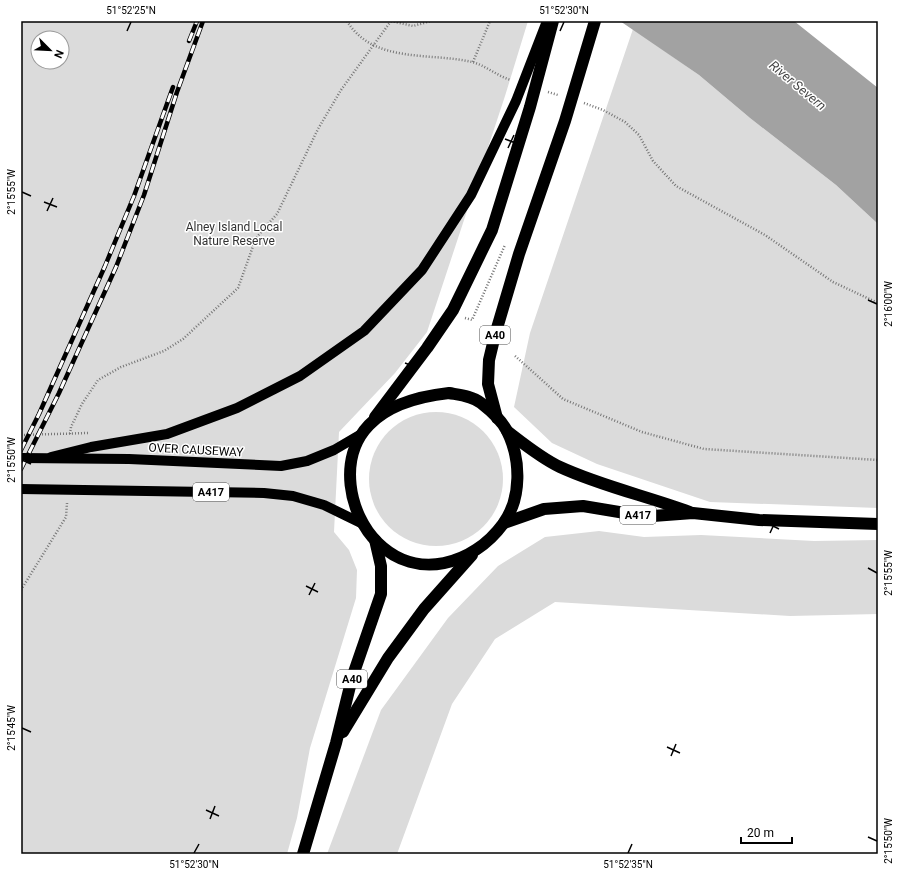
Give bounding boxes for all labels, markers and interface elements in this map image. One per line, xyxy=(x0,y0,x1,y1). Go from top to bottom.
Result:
text: 51°52'25"N xyxy=(106,5,156,16)
text: 51°52'30"N xyxy=(539,5,589,16)
north arrow xyxy=(30,30,70,70)
text: N xyxy=(51,48,66,60)
water label: River Severn xyxy=(766,57,829,113)
text: 2°15'55"W xyxy=(6,169,17,215)
park label: Alney Island Local Nature Reserve xyxy=(186,220,282,248)
text: 2°16'00"W xyxy=(883,281,894,327)
road number: A40 xyxy=(480,326,510,344)
text: 2°15'50"W xyxy=(6,437,17,483)
street label: OVER CAUSEWAY xyxy=(148,441,245,460)
road number: A417 xyxy=(193,483,229,501)
road number: A417 xyxy=(620,506,656,524)
text: 2°15'55"W xyxy=(883,550,894,596)
road number: A40 xyxy=(337,670,367,688)
text: 2°15'45"W xyxy=(6,705,17,751)
text: 2°15'50"W xyxy=(883,818,894,864)
scale bar xyxy=(741,819,792,845)
text: 20 m xyxy=(747,826,774,840)
text: 51°52'30"N xyxy=(169,859,219,870)
text: 51°52'35"N xyxy=(603,859,653,870)

